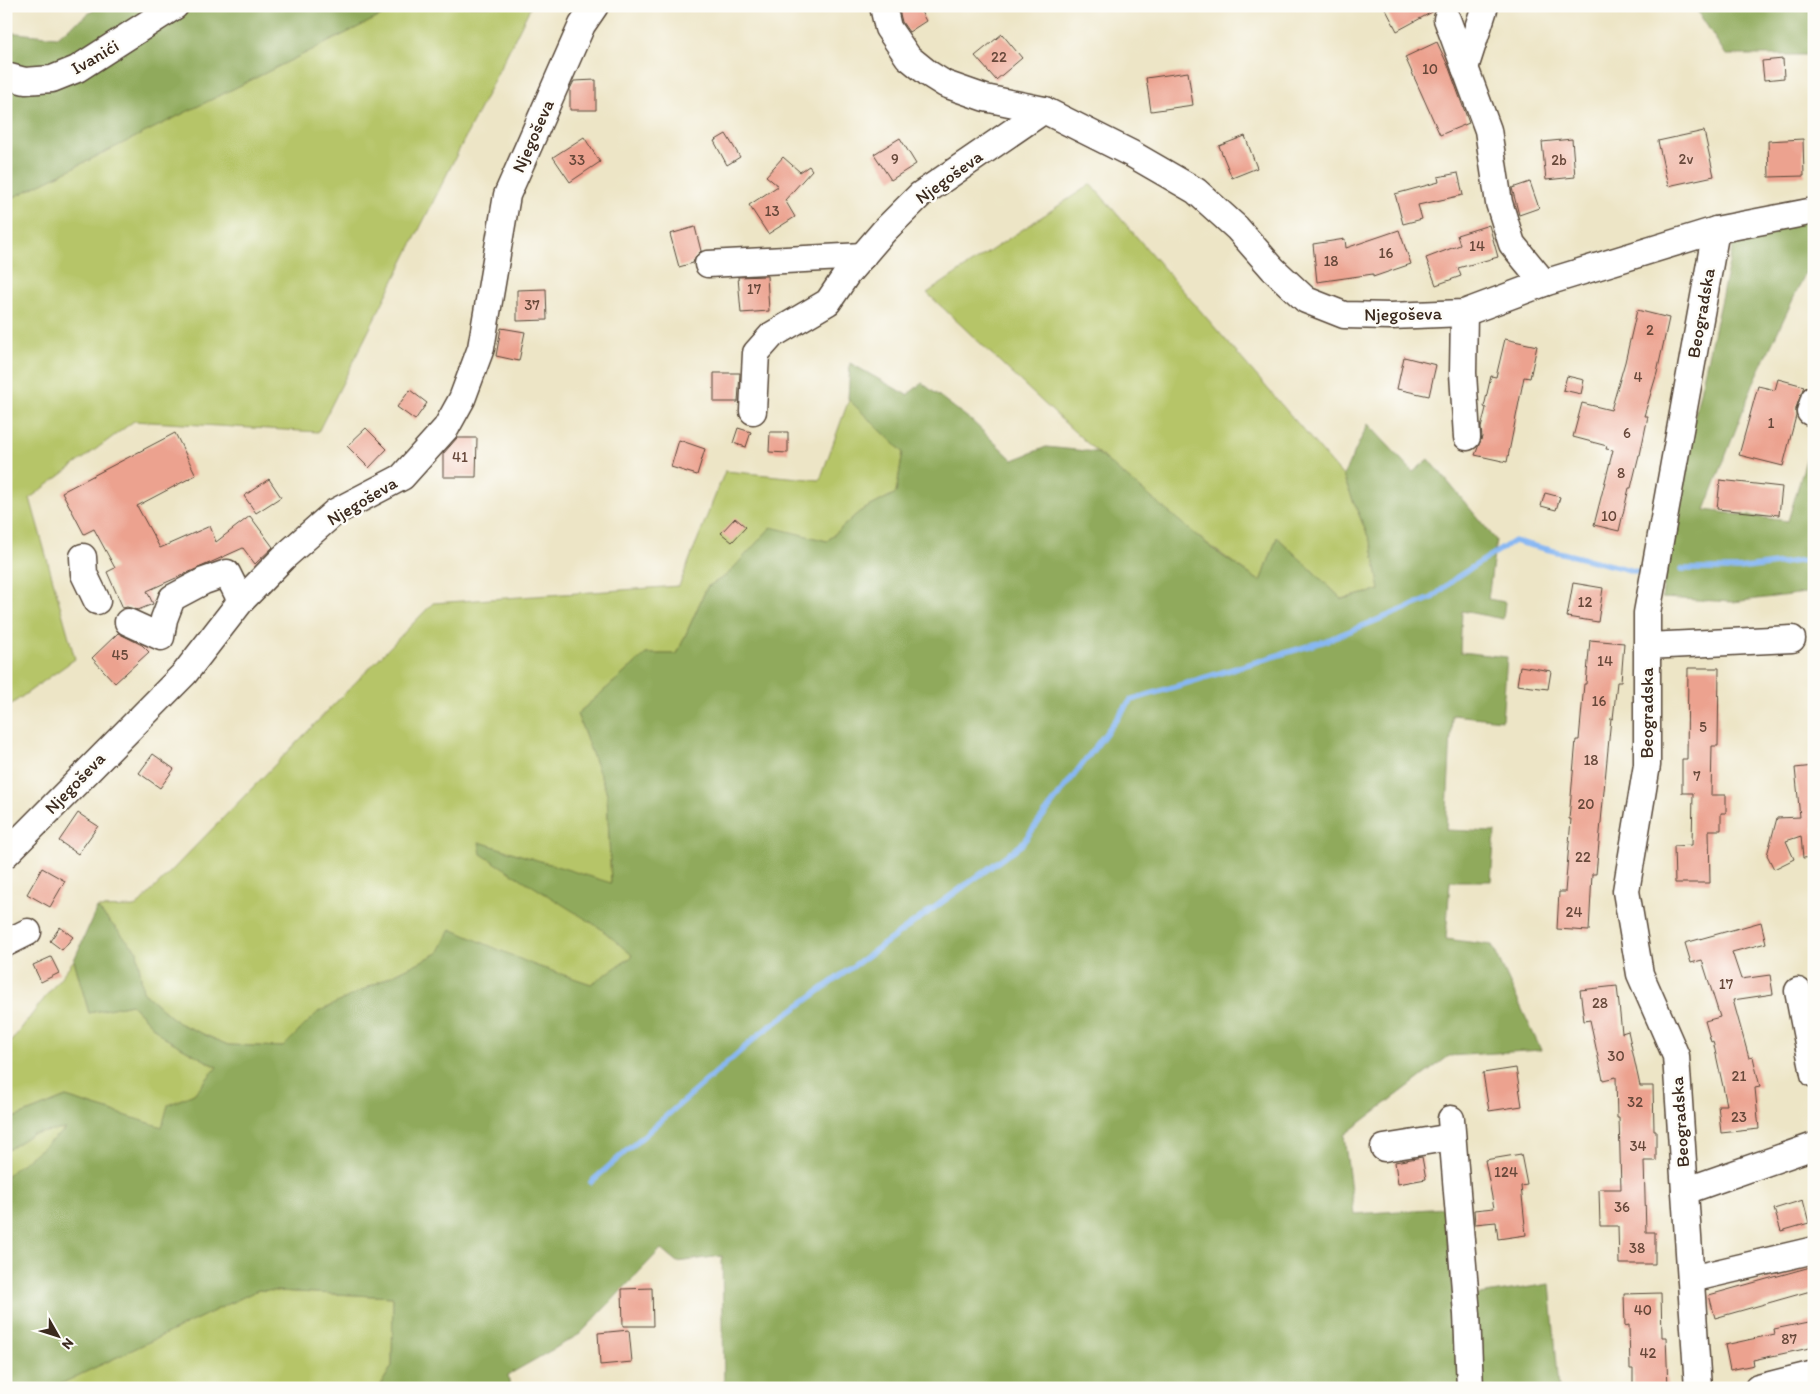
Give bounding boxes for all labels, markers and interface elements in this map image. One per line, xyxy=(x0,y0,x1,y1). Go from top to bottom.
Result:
street label: Ivanići xyxy=(67,35,123,79)
house number: 22 xyxy=(991,48,1007,66)
house number: 10 xyxy=(1422,60,1438,78)
street label: Njegoševa xyxy=(507,95,559,176)
street label: Njegoševa xyxy=(911,145,987,209)
house number: 9 xyxy=(891,150,899,168)
house number: 2v xyxy=(1679,150,1693,168)
house number: 33 xyxy=(569,151,585,169)
house number: 2b xyxy=(1551,151,1567,169)
house number: 13 xyxy=(764,202,780,220)
house number: 14 xyxy=(1469,237,1485,255)
house number: 16 xyxy=(1379,244,1394,262)
house number: 18 xyxy=(1323,252,1339,270)
street label: Beogradska xyxy=(1682,266,1720,360)
house number: 17 xyxy=(747,280,762,298)
house number: 37 xyxy=(524,296,540,314)
street label: Njegoševa xyxy=(1364,302,1443,326)
house number: 2 xyxy=(1646,321,1654,339)
house number: 4 xyxy=(1633,368,1643,386)
house number: 1 xyxy=(1768,414,1775,432)
house number: 6 xyxy=(1623,424,1631,442)
house number: 41 xyxy=(452,448,468,466)
house number: 8 xyxy=(1617,464,1625,482)
street label: Njegoševa xyxy=(323,471,402,530)
house number: 10 xyxy=(1601,507,1617,525)
house number: 12 xyxy=(1578,593,1593,611)
house number: 45 xyxy=(112,646,129,664)
house number: 14 xyxy=(1597,652,1613,670)
street label: Beogradska xyxy=(1636,667,1658,759)
house number: 16 xyxy=(1592,692,1607,710)
house number: 5 xyxy=(1699,718,1707,736)
street label: Njegoševa xyxy=(40,747,110,819)
house number: 18 xyxy=(1583,751,1599,769)
house number: 7 xyxy=(1693,767,1701,785)
house number: 20 xyxy=(1577,795,1595,813)
house number: 22 xyxy=(1575,848,1591,866)
house number: 24 xyxy=(1566,903,1582,921)
house number: 17 xyxy=(1719,975,1734,993)
house number: 28 xyxy=(1592,994,1608,1012)
house number: 30 xyxy=(1607,1047,1625,1065)
house number: 21 xyxy=(1732,1067,1746,1085)
street label: Beogradska xyxy=(1666,1075,1694,1168)
house number: 32 xyxy=(1627,1093,1643,1111)
house number: 23 xyxy=(1731,1108,1747,1126)
house number: 34 xyxy=(1629,1137,1647,1155)
house number: 124 xyxy=(1494,1163,1518,1181)
house number: 36 xyxy=(1614,1198,1630,1216)
house number: 38 xyxy=(1629,1239,1645,1257)
house number: 40 xyxy=(1634,1301,1652,1319)
north arrow xyxy=(32,1312,82,1362)
house number: 87 xyxy=(1781,1330,1797,1348)
text: N xyxy=(58,1335,77,1353)
house number: 42 xyxy=(1640,1344,1657,1362)

